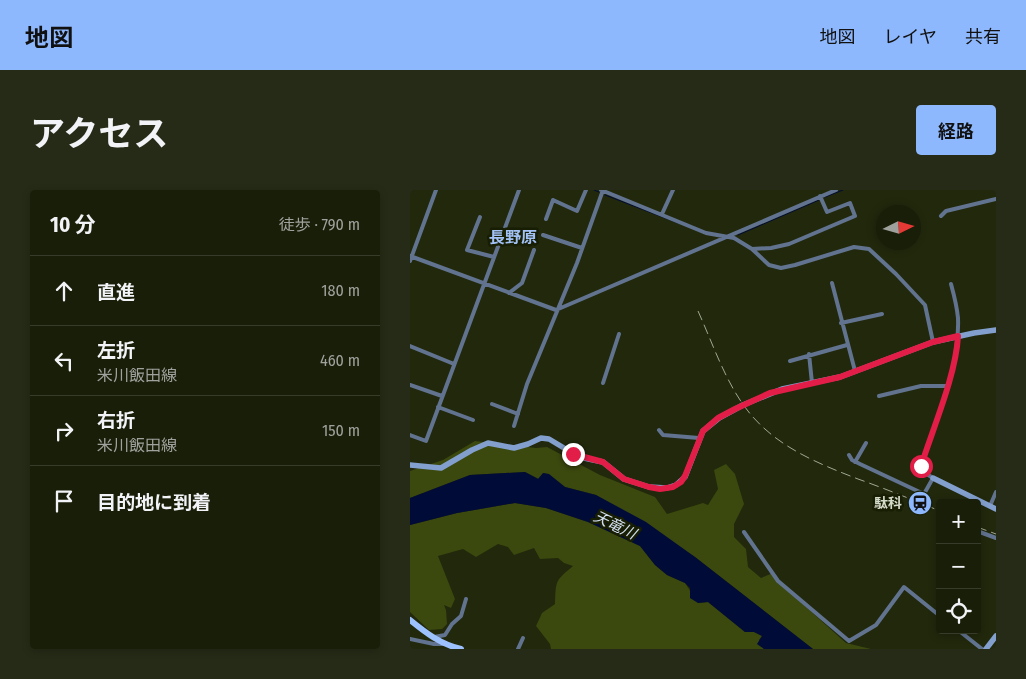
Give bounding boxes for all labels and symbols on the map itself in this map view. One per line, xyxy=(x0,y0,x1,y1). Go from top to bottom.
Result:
north arrow xyxy=(876,205,921,250)
district label: 長野原 xyxy=(489,228,537,247)
route end xyxy=(562,443,585,466)
route start xyxy=(910,455,933,478)
station icon: 駄科 xyxy=(907,490,933,516)
place label: 駄科 xyxy=(874,495,902,512)
water label: 天竜川 xyxy=(591,507,641,544)

